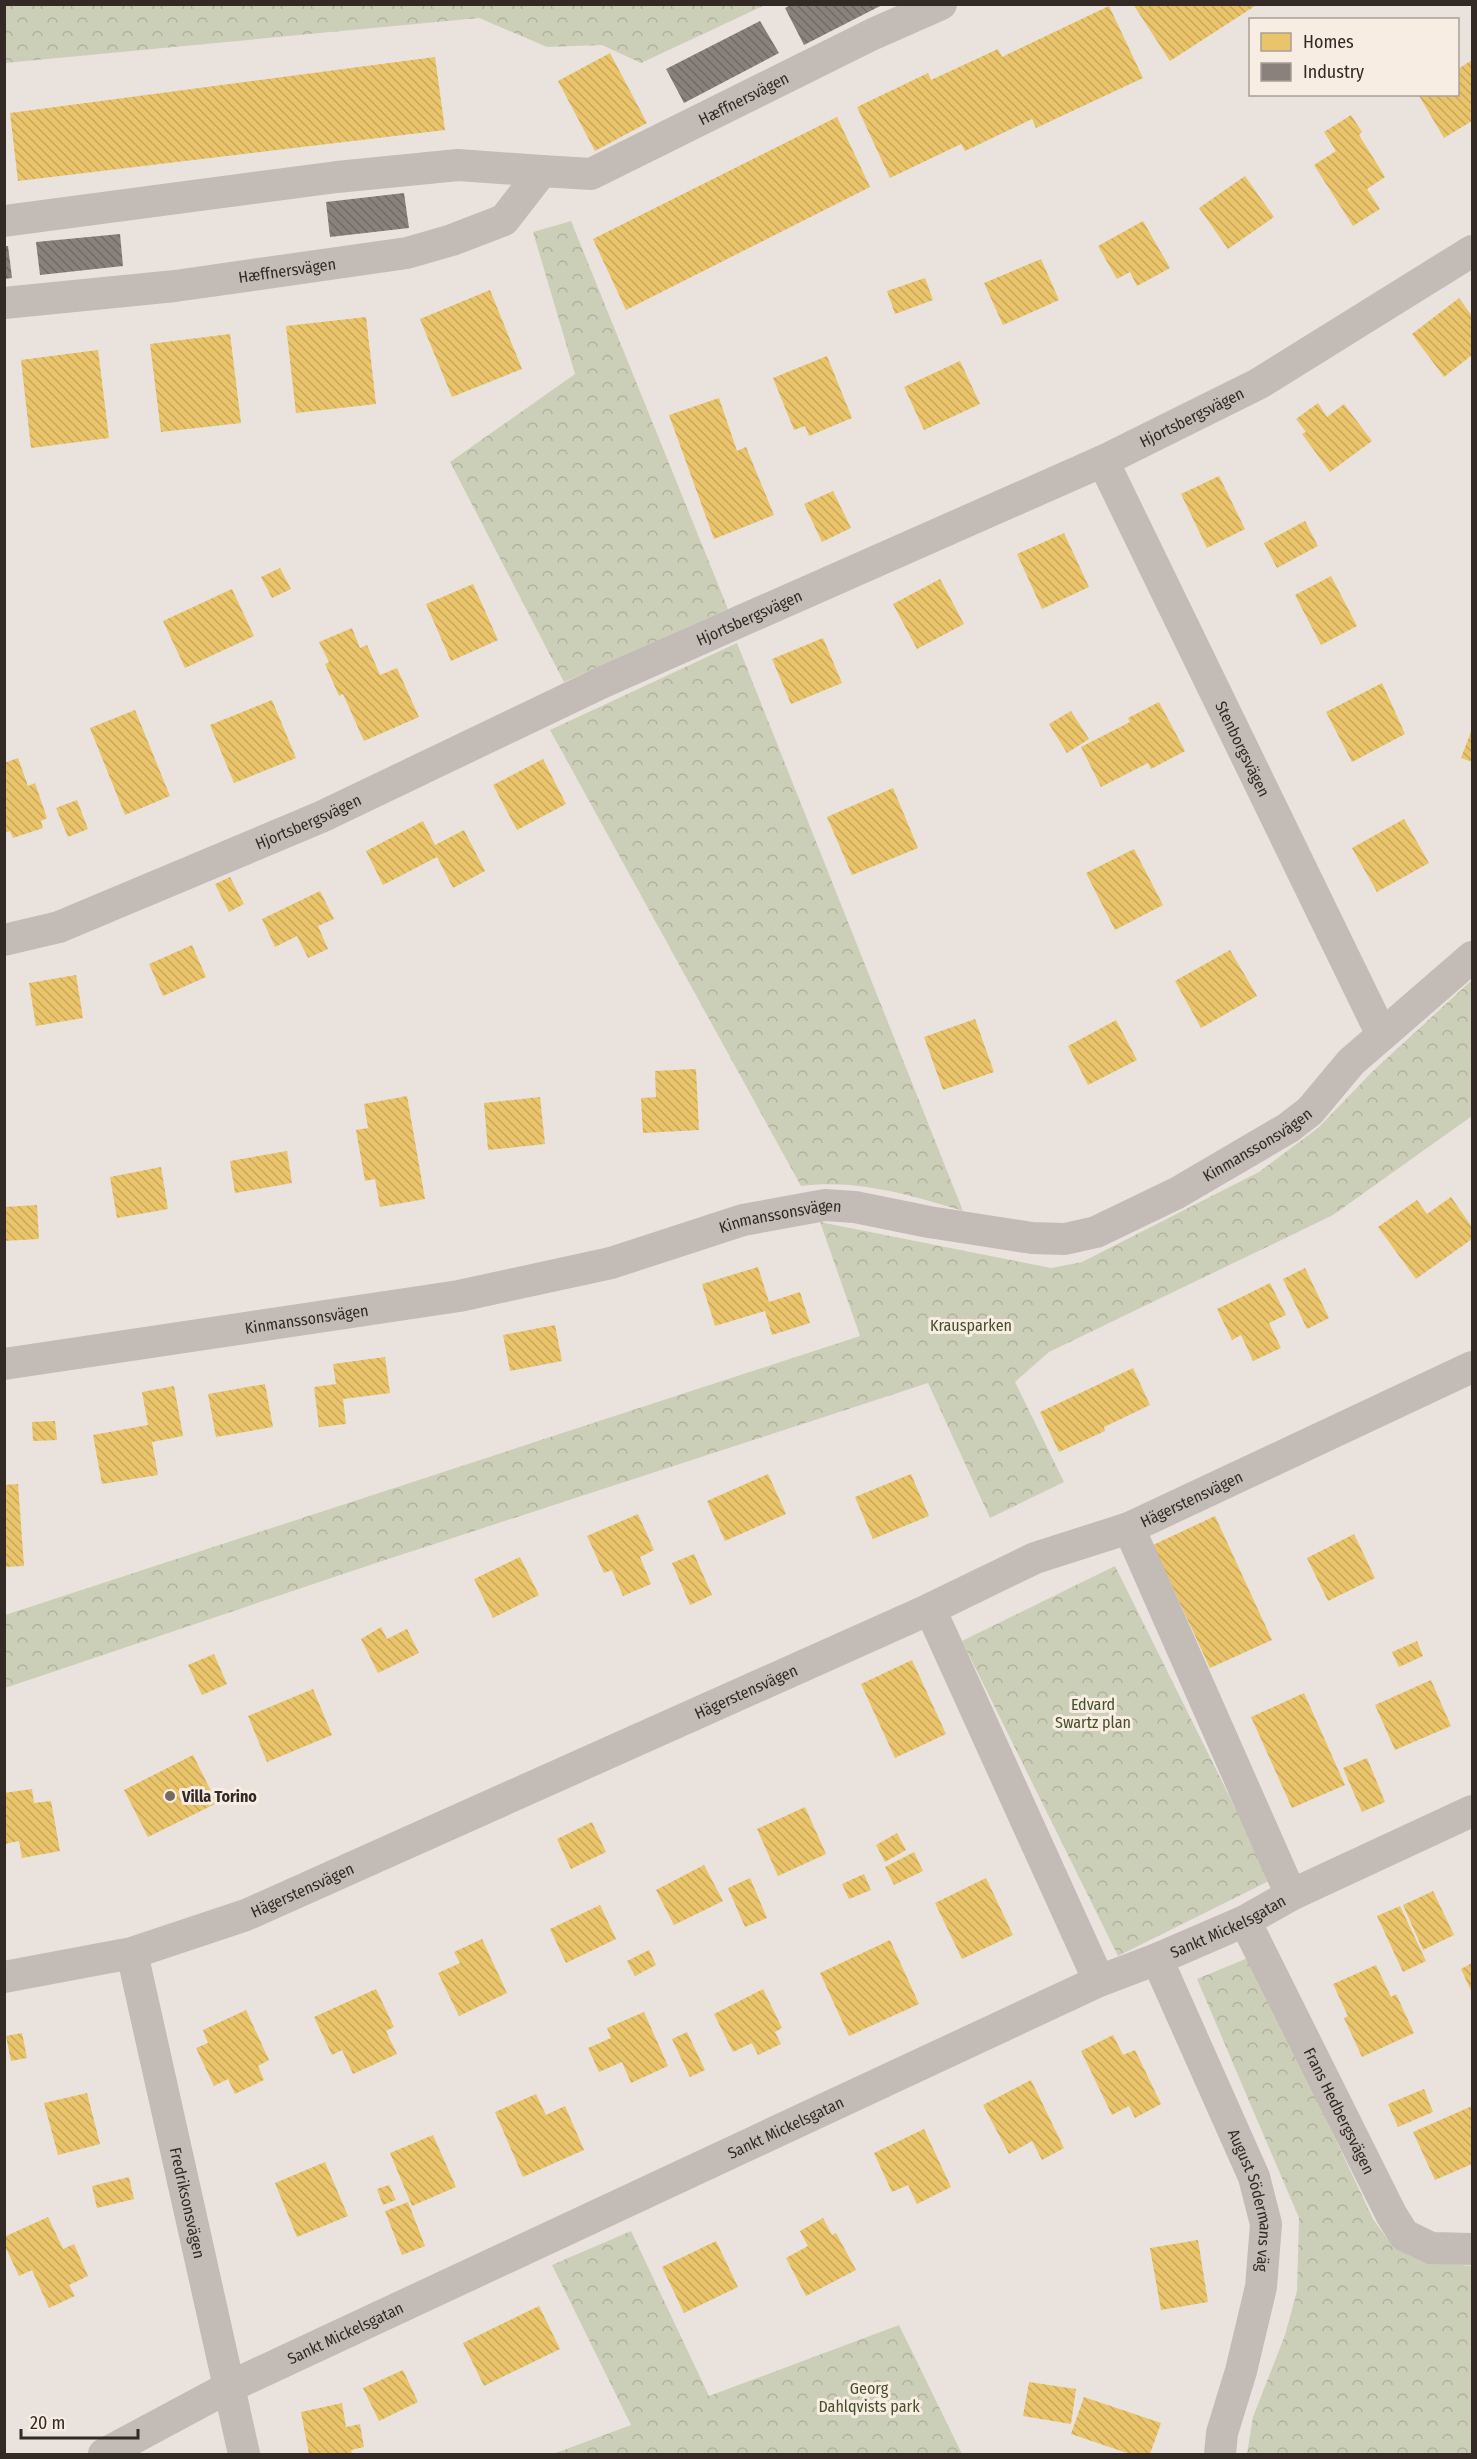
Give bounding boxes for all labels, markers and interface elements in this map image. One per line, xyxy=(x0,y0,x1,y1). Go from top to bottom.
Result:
legend xyxy=(1249,18,1459,96)
text: Homes xyxy=(1303,31,1354,53)
text: Industry xyxy=(1303,61,1364,83)
street label: Hæffnersvägen xyxy=(695,68,792,129)
street label: Hæffnersvägen xyxy=(237,254,337,286)
street label: Hjortsbergsvägen xyxy=(1136,383,1247,451)
street label: Hjortsbergsvägen xyxy=(693,586,805,649)
street label: Stenborgsvägen xyxy=(1212,698,1274,800)
street label: Hjortsbergsvägen xyxy=(252,790,364,853)
street label: Kinmanssonsvägen xyxy=(1199,1104,1316,1185)
street label: Kinmanssonsvägen xyxy=(716,1195,842,1237)
street label: Kinmanssonsvägen xyxy=(244,1300,370,1337)
park label: Krausparken xyxy=(930,1316,1012,1335)
street label: Hägerstensvägen xyxy=(1137,1467,1246,1531)
street label: Hägerstensvägen xyxy=(691,1660,800,1723)
park label: Edvard Swartz plan xyxy=(1055,1695,1131,1732)
place label: Villa Torino xyxy=(181,1787,257,1806)
marker: Villa Torino xyxy=(163,1789,177,1803)
street label: Hägerstensvägen xyxy=(248,1859,357,1921)
street label: Sankt Mickelsgatan xyxy=(1167,1891,1289,1962)
street label: Frans Hedbergsvägen xyxy=(1300,2044,1379,2177)
street label: Sankt Mickelsgatan xyxy=(725,2092,847,2162)
street label: August Södermans väg xyxy=(1224,2126,1276,2273)
street label: Fredriksonsvägen xyxy=(166,2145,210,2260)
street label: Sankt Mickelsgatan xyxy=(284,2298,406,2368)
park label: Georg Dahlqvists park xyxy=(818,2379,920,2416)
scale bar xyxy=(21,2402,138,2440)
text: 20 m xyxy=(30,2412,65,2434)

